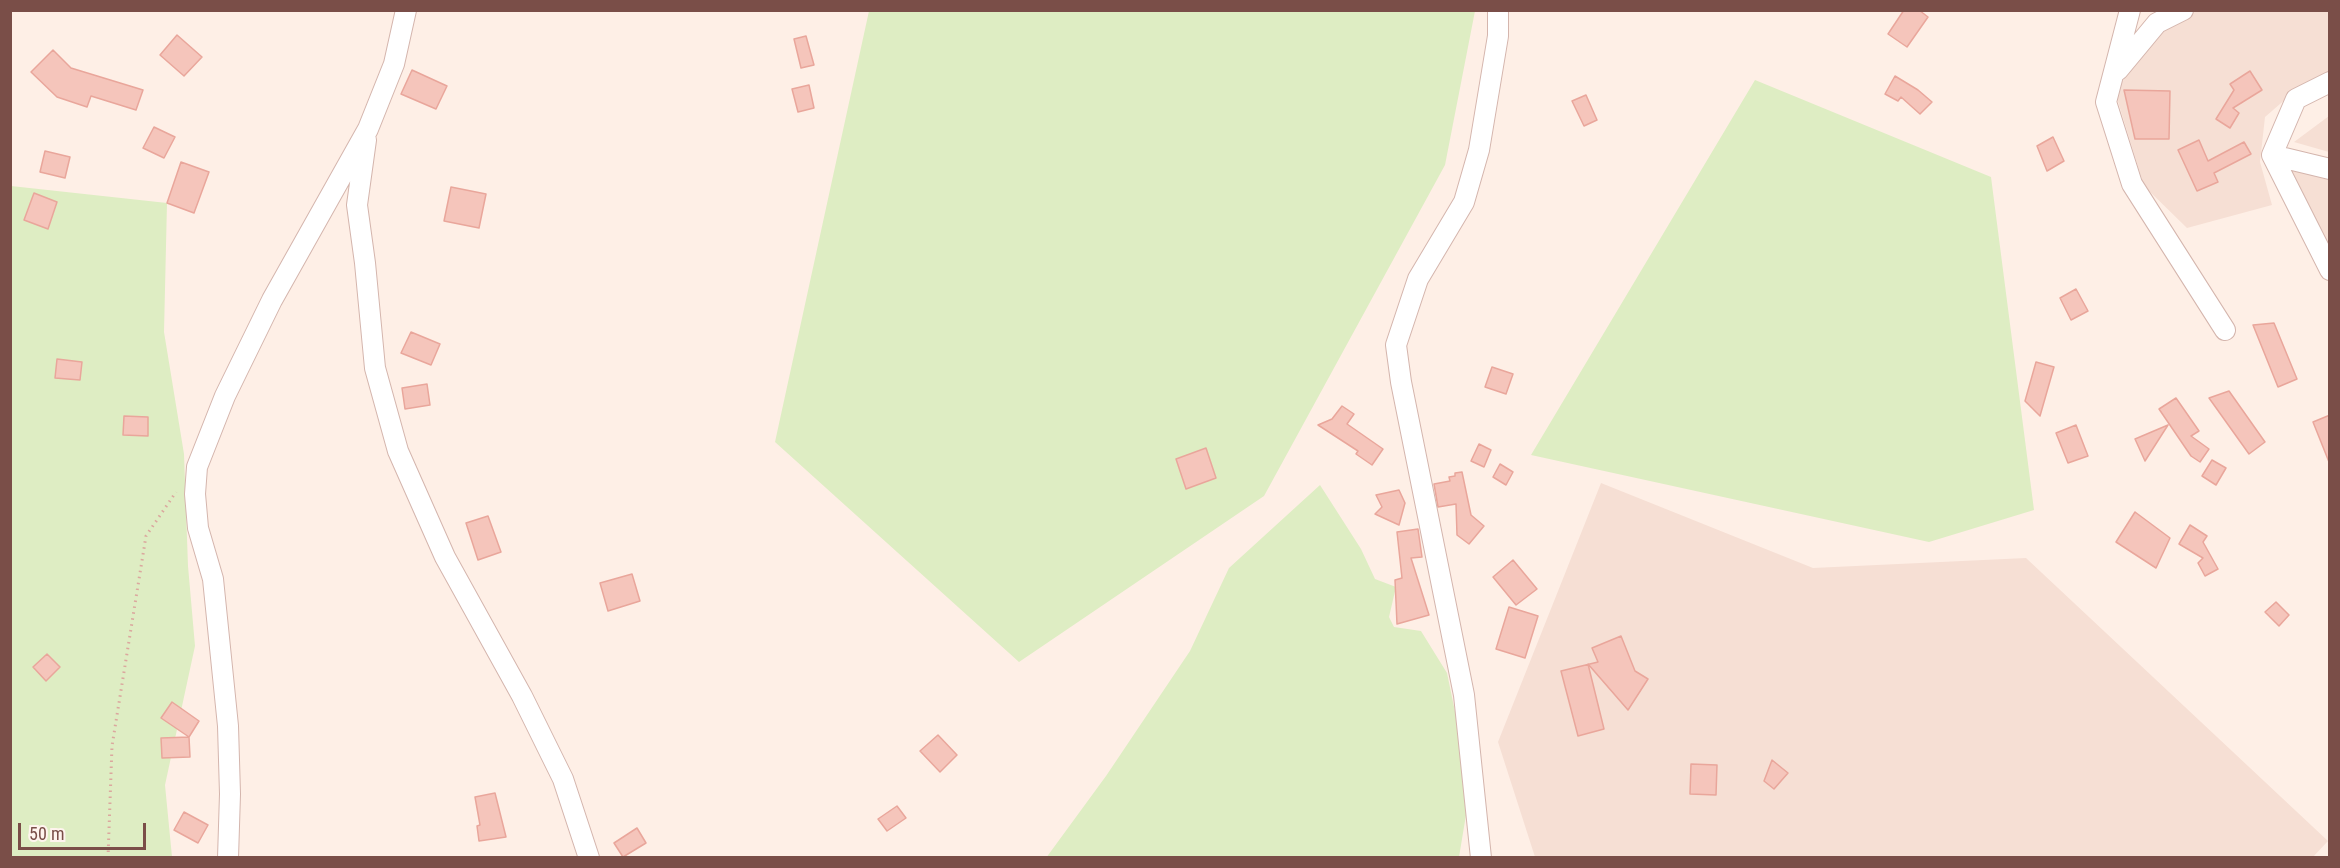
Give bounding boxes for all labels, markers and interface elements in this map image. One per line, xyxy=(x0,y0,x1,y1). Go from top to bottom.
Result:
scale bar xyxy=(21,811,148,849)
text: 50 m xyxy=(29,823,64,844)

